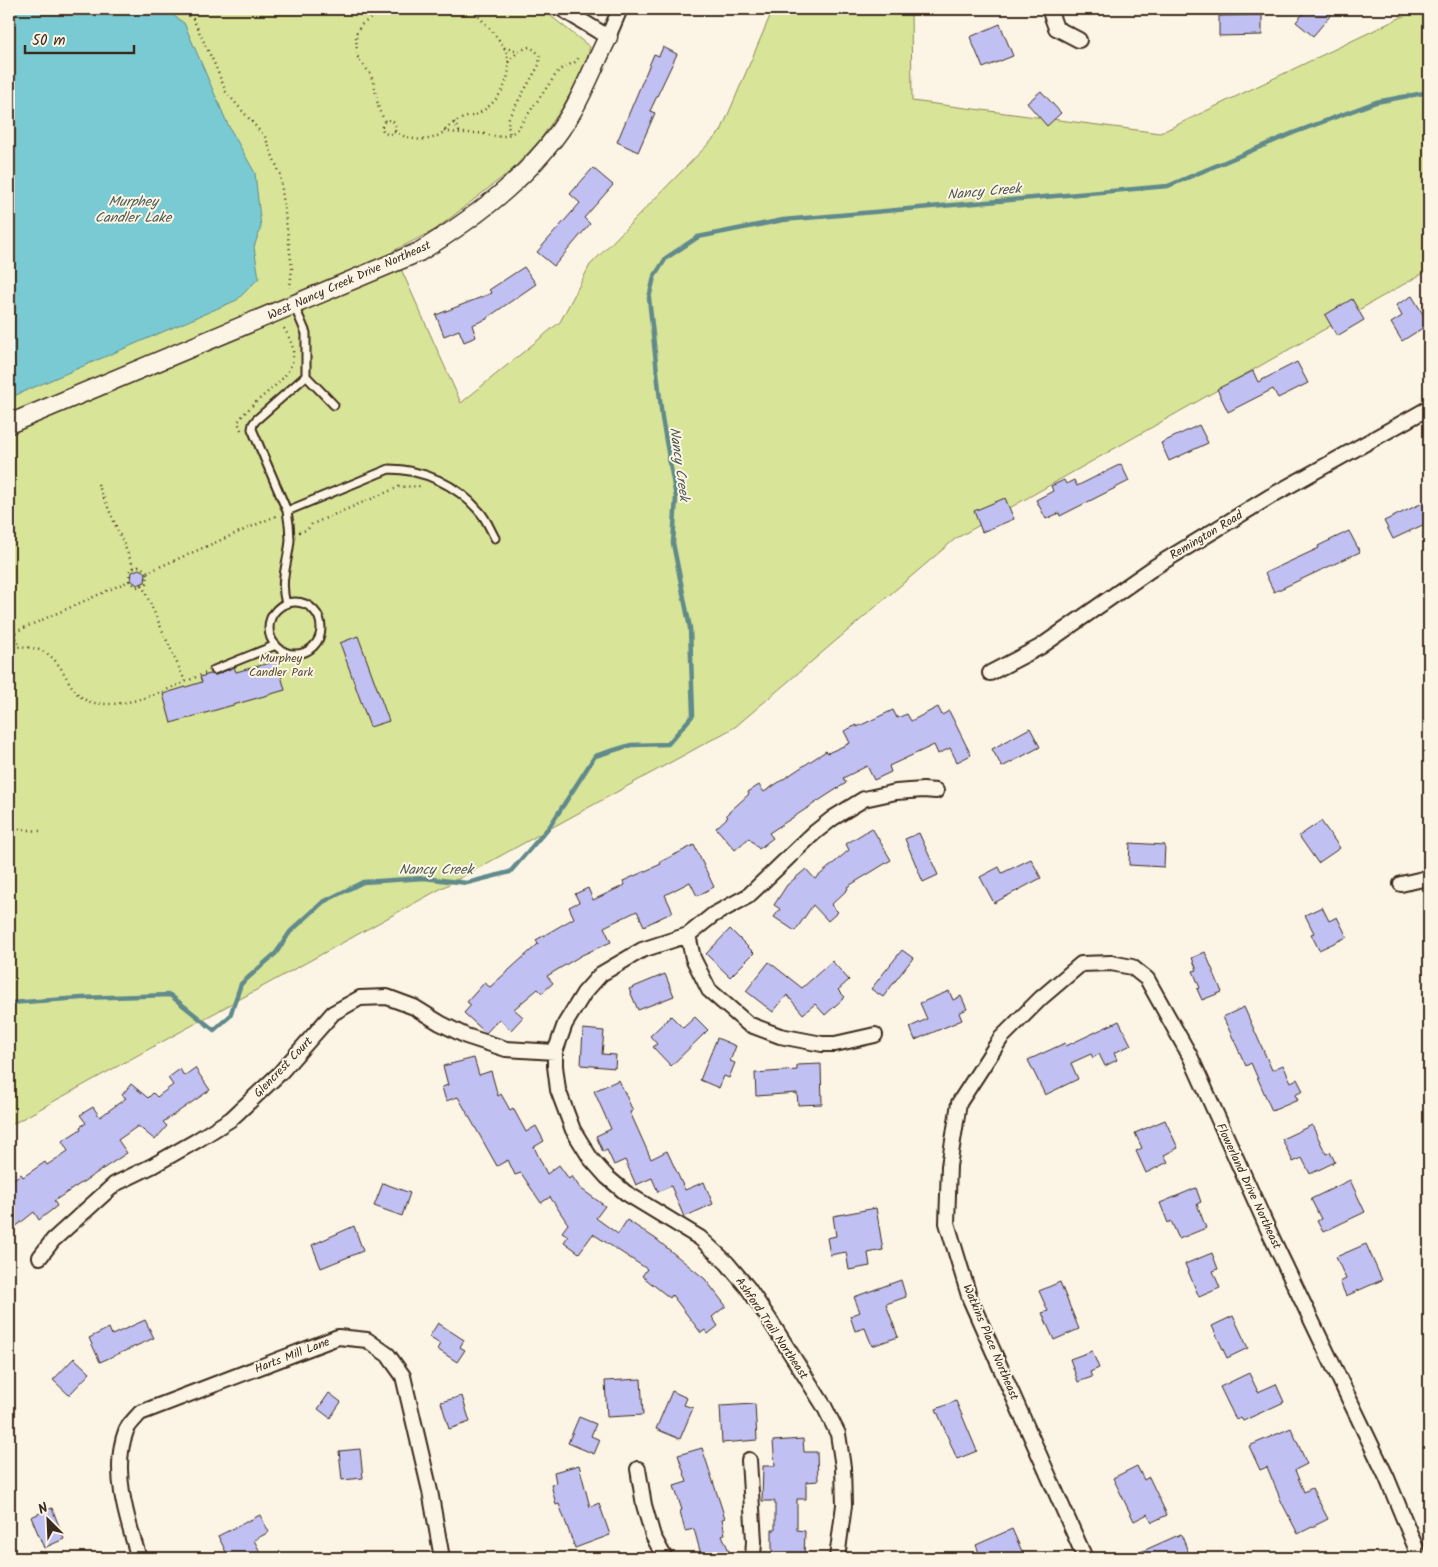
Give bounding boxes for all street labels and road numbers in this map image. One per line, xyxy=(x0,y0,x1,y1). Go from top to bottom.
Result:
street label: West Nancy Creek Drive Northeast xyxy=(265,236,434,325)
street label: Remington Road xyxy=(1166,506,1247,565)
street label: Glencrest Court xyxy=(249,1032,318,1102)
street label: Flowerland Drive Northeast xyxy=(1211,1120,1286,1253)
street label: Ashford Trail Northeast xyxy=(730,1273,813,1383)
street label: Watkins Place Northeast xyxy=(957,1281,1024,1404)
street label: Harts Mill Lane xyxy=(252,1332,333,1379)

